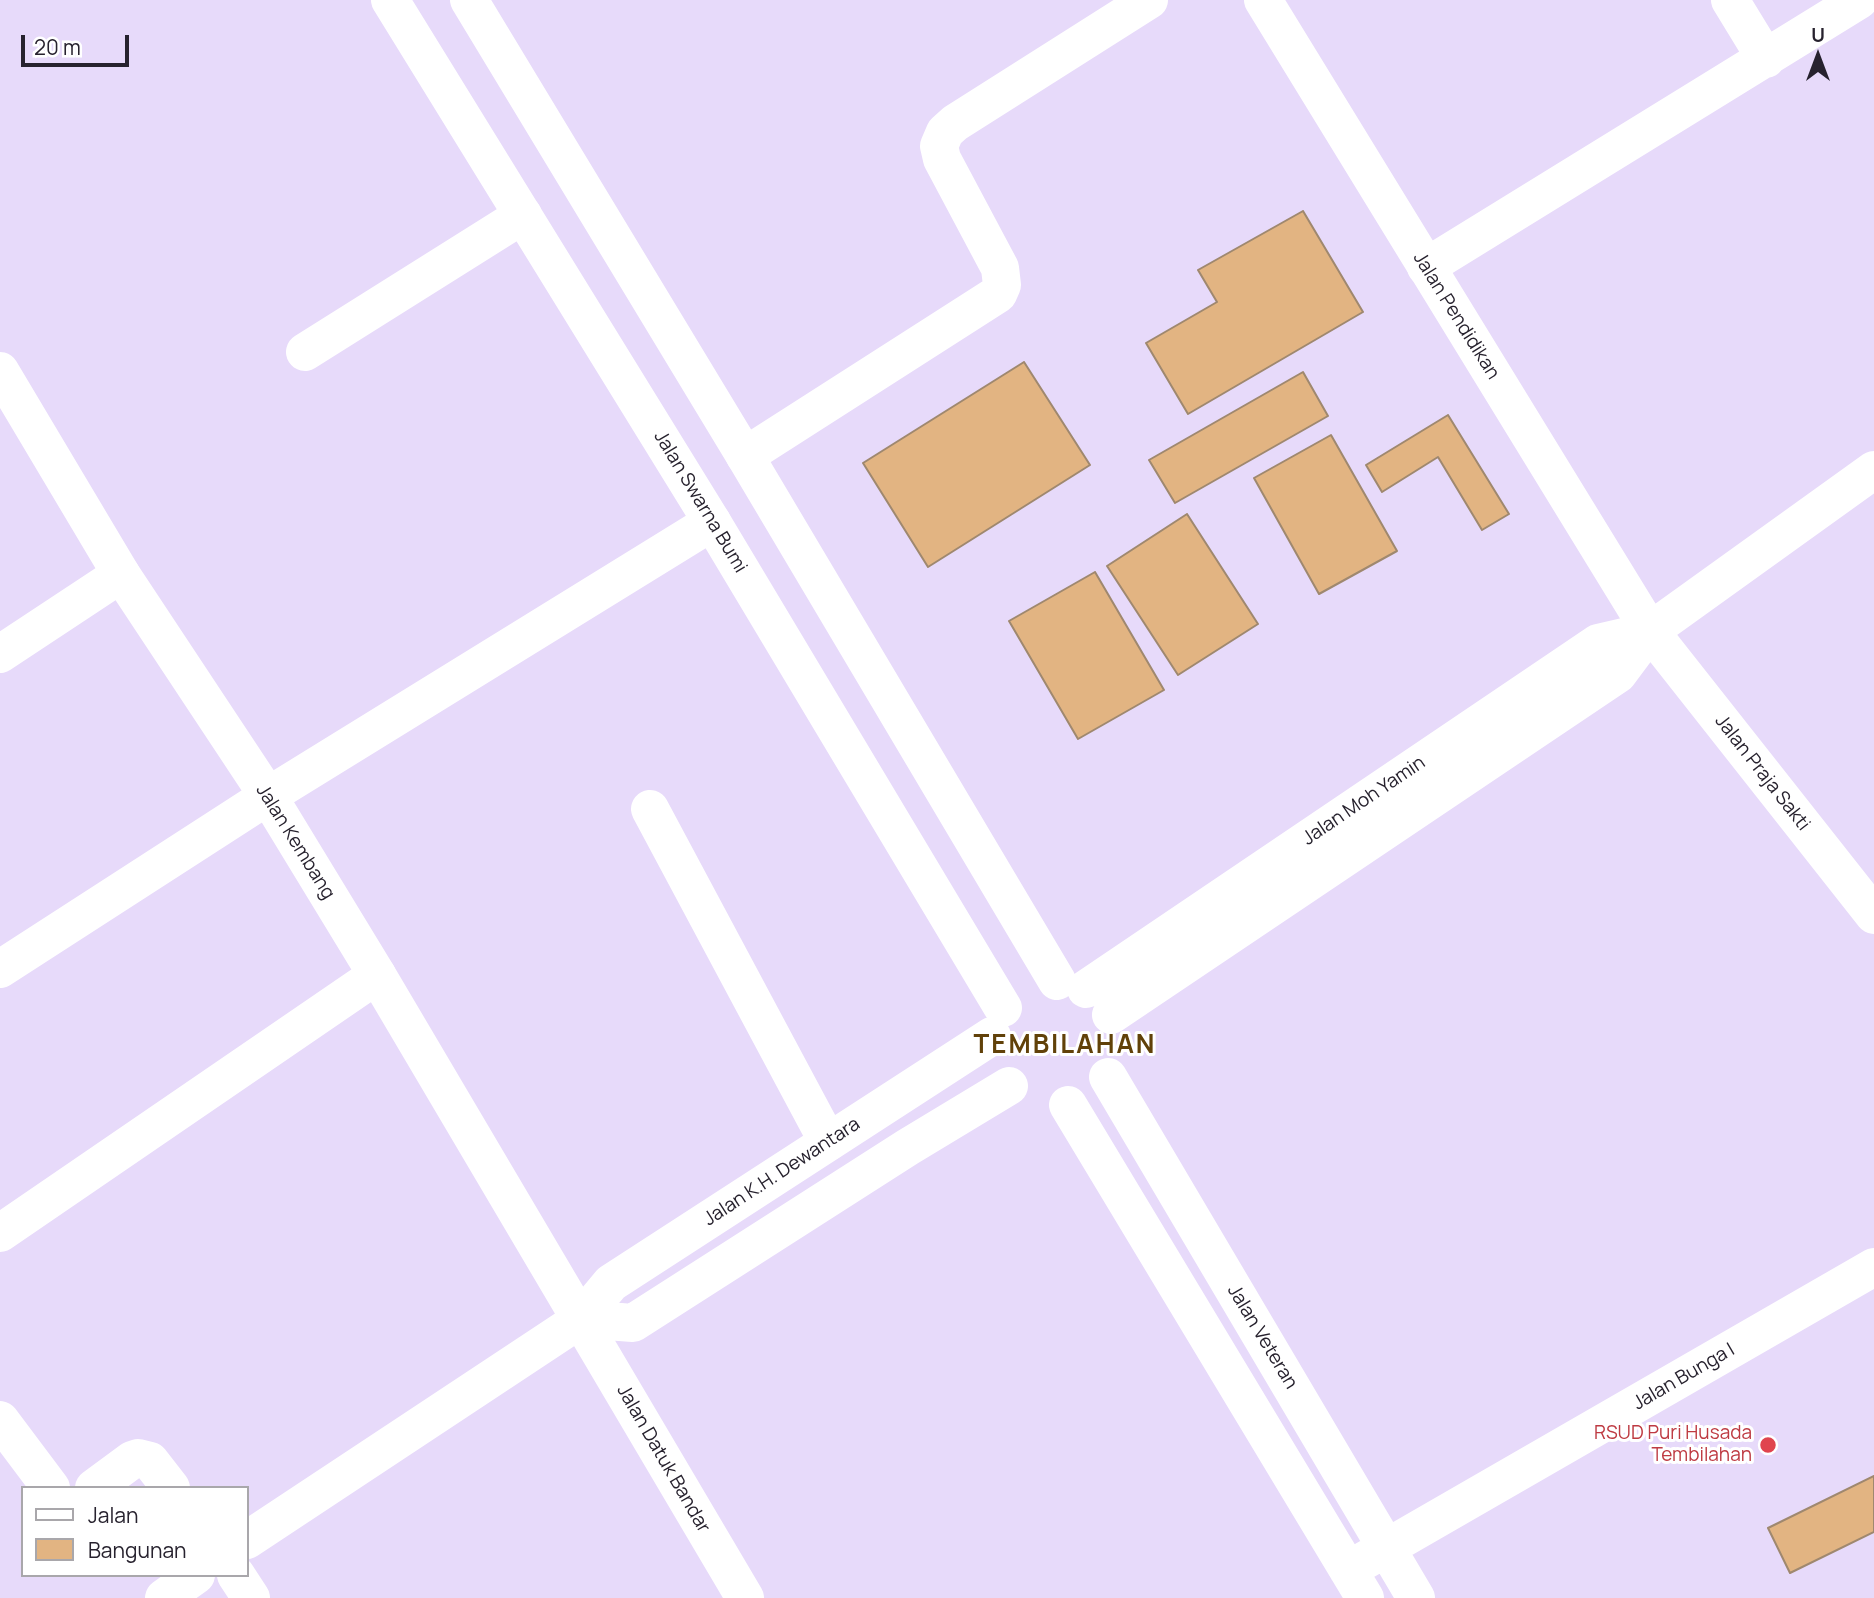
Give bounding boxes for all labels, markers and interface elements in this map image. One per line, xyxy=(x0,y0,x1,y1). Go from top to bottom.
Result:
scale bar xyxy=(24,21,133,65)
north arrow xyxy=(1783,21,1853,91)
text: U xyxy=(1811,22,1825,48)
text: 20 m xyxy=(34,33,81,61)
street label: Jalan Pendidikan xyxy=(1408,248,1504,384)
street label: Jalan Swarna Bumi xyxy=(649,427,751,577)
street label: Jalan Praja Sakti xyxy=(1710,711,1814,835)
street label: Jalan Moh Yamin xyxy=(1298,752,1430,850)
street label: Jalan Kembang xyxy=(251,780,339,904)
district label: TEMBILAHAN xyxy=(975,1030,1155,1062)
street label: Jalan K.H. Dewantara xyxy=(700,1113,864,1231)
street label: Jalan Veteran xyxy=(1222,1281,1302,1393)
street label: Jalan Bunga I xyxy=(1629,1339,1739,1415)
street label: Jalan Datuk Bandar xyxy=(611,1381,715,1537)
place label: RSUD Puri Husada Tembilahan xyxy=(1594,1423,1752,1467)
marker: RSUD Puri Husada Tembilahan xyxy=(1758,1435,1778,1455)
legend xyxy=(21,1486,248,1577)
text: Jalan xyxy=(88,1501,138,1529)
text: Bangunan xyxy=(88,1536,187,1564)

